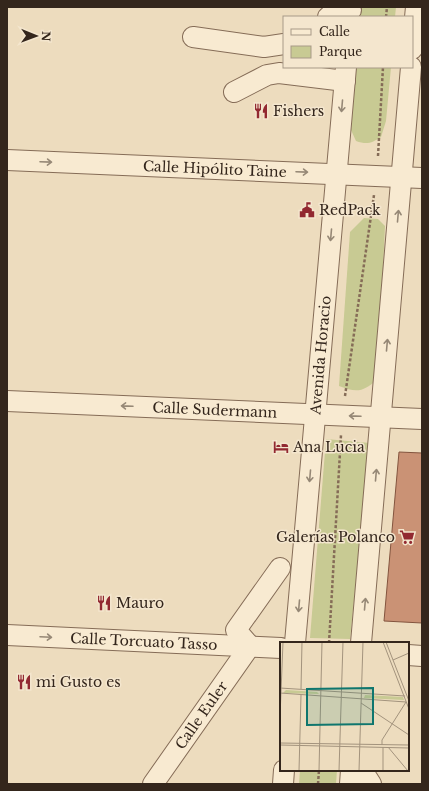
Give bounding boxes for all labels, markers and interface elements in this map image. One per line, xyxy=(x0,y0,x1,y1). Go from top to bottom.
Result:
north arrow xyxy=(16,16,56,56)
legend xyxy=(283,16,413,68)
text: Calle xyxy=(319,24,350,39)
text: N xyxy=(39,31,53,42)
text: Parque xyxy=(319,44,362,59)
one-way arrow xyxy=(339,99,346,112)
restaurant icon: Fishers xyxy=(252,102,270,120)
place label: Fishers xyxy=(273,102,324,120)
street label: Calle Hipólito Taine xyxy=(142,157,287,181)
one-way arrow xyxy=(39,158,52,165)
one-way arrow xyxy=(295,168,308,176)
public building icon: RedPack xyxy=(298,201,316,219)
place label: RedPack xyxy=(319,201,381,219)
one-way arrow xyxy=(394,210,402,223)
one-way arrow xyxy=(328,228,335,241)
street label: Avenida Horacio xyxy=(306,295,335,416)
one-way arrow xyxy=(383,339,390,352)
street label: Calle Sudermann xyxy=(152,398,278,422)
one-way arrow xyxy=(121,402,134,409)
one-way arrow xyxy=(349,413,362,420)
hotel icon: Ana Lucia xyxy=(272,438,290,456)
place label: Ana Lucia xyxy=(292,438,365,456)
one-way arrow xyxy=(307,469,314,482)
one-way arrow xyxy=(372,469,379,482)
place label: Galerías Polanco xyxy=(276,528,395,546)
supermarket icon: Galerías Polanco xyxy=(398,528,416,546)
restaurant icon: Mauro xyxy=(95,594,113,612)
place label: Mauro xyxy=(116,594,164,612)
one-way arrow xyxy=(361,598,368,611)
one-way arrow xyxy=(295,599,302,612)
street label: Calle Torcuato Tasso xyxy=(70,629,218,654)
one-way arrow xyxy=(39,633,52,640)
inset map xyxy=(280,642,409,771)
restaurant icon: mi Gusto es xyxy=(15,673,33,691)
place label: mi Gusto es xyxy=(36,673,121,691)
street label: Calle Euler xyxy=(171,678,232,753)

